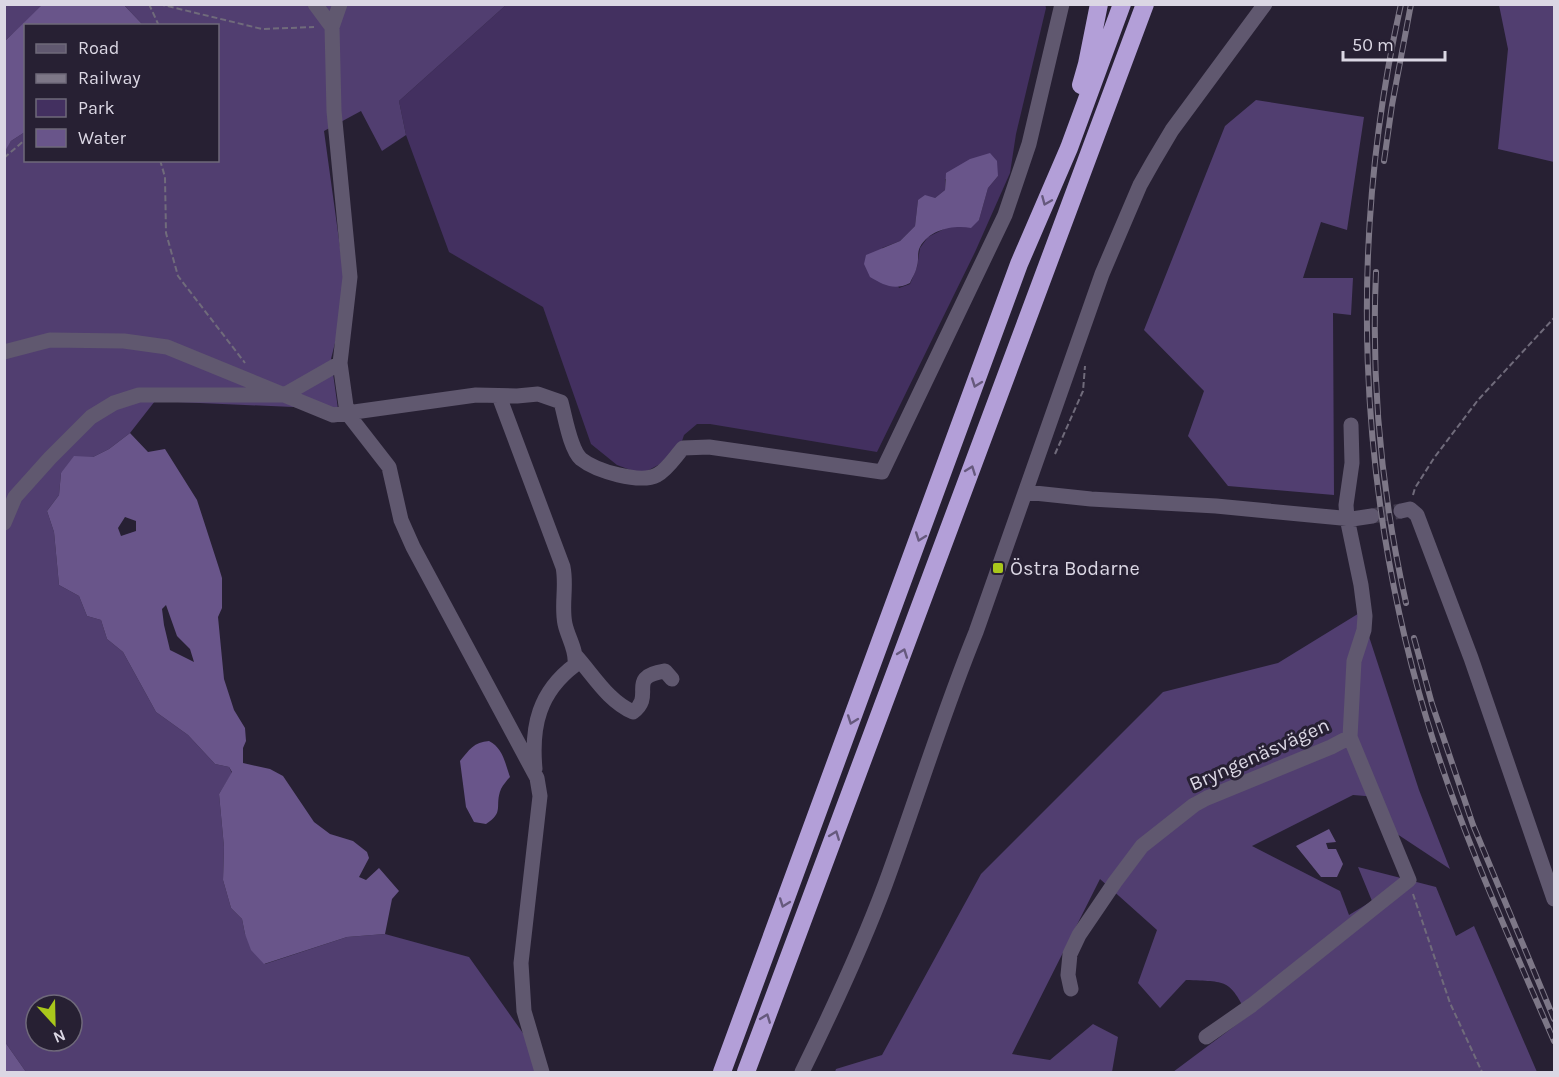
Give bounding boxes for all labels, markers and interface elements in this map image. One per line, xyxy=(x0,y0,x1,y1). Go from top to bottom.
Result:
legend xyxy=(24,24,219,162)
scale bar xyxy=(1343,24,1445,62)
text: 50 m xyxy=(1352,34,1394,56)
text: Road xyxy=(78,37,119,59)
text: Railway xyxy=(78,67,141,89)
text: Park xyxy=(78,97,115,119)
text: Water xyxy=(78,127,126,149)
one-way arrow xyxy=(1041,195,1053,206)
one-way arrow xyxy=(971,377,983,388)
one-way arrow xyxy=(964,465,976,476)
one-way arrow xyxy=(914,532,927,542)
place label: Östra Bodarne xyxy=(1010,557,1140,580)
marker: Östra Bodarne xyxy=(991,561,1005,575)
one-way arrow xyxy=(896,648,909,658)
street label: Bryngenäsvägen xyxy=(1186,713,1333,796)
one-way arrow xyxy=(846,714,859,725)
one-way arrow xyxy=(828,830,840,841)
one-way arrow xyxy=(779,897,791,908)
north arrow xyxy=(24,993,84,1053)
one-way arrow xyxy=(759,1013,772,1024)
text: N xyxy=(51,1025,68,1047)

